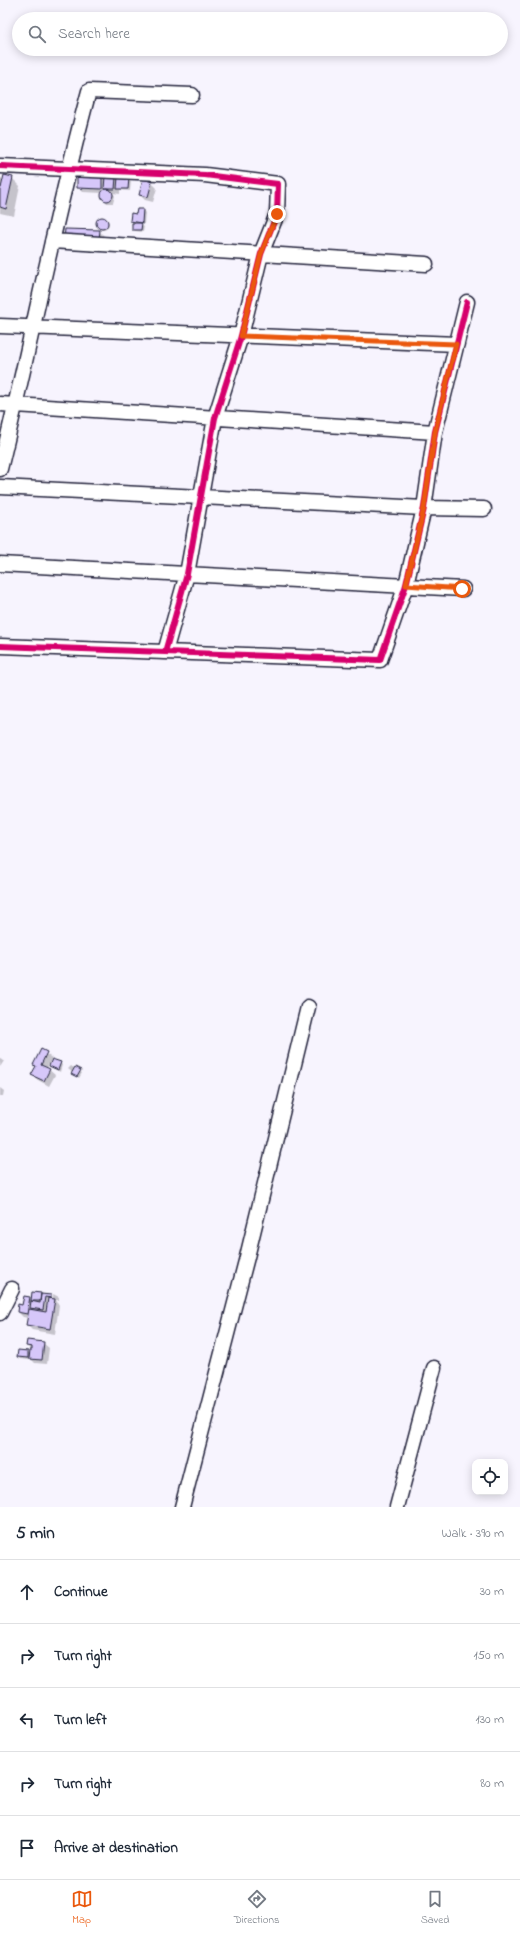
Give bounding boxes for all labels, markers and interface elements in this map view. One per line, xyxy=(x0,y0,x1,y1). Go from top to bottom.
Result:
search box xyxy=(12,12,508,56)
icon: search xyxy=(26,23,48,45)
text: Search here xyxy=(58,23,130,45)
route end xyxy=(268,205,286,223)
route start xyxy=(453,580,471,598)
map controls xyxy=(472,1459,508,1495)
button: locate xyxy=(472,1459,508,1495)
text: 5 min xyxy=(16,1521,55,1546)
text: Walk · 390 m xyxy=(442,1524,504,1543)
icon: ahead xyxy=(16,1581,38,1603)
text: Continue xyxy=(54,1581,108,1603)
text: 30 m xyxy=(480,1582,504,1601)
icon: right xyxy=(16,1645,38,1667)
text: Turn right xyxy=(54,1645,112,1667)
text: 150 m xyxy=(473,1646,504,1665)
icon: left xyxy=(16,1709,38,1731)
text: Turn left xyxy=(54,1709,107,1731)
text: 130 m xyxy=(476,1710,504,1729)
icon: right xyxy=(16,1773,38,1795)
text: Turn right xyxy=(54,1773,112,1795)
text: 80 m xyxy=(480,1774,504,1793)
icon: arrive xyxy=(16,1837,38,1859)
text: Arrive at destination xyxy=(54,1837,178,1859)
tab: Map xyxy=(71,1888,93,1928)
tab: Directions xyxy=(234,1888,279,1928)
tab: Saved xyxy=(421,1888,449,1928)

